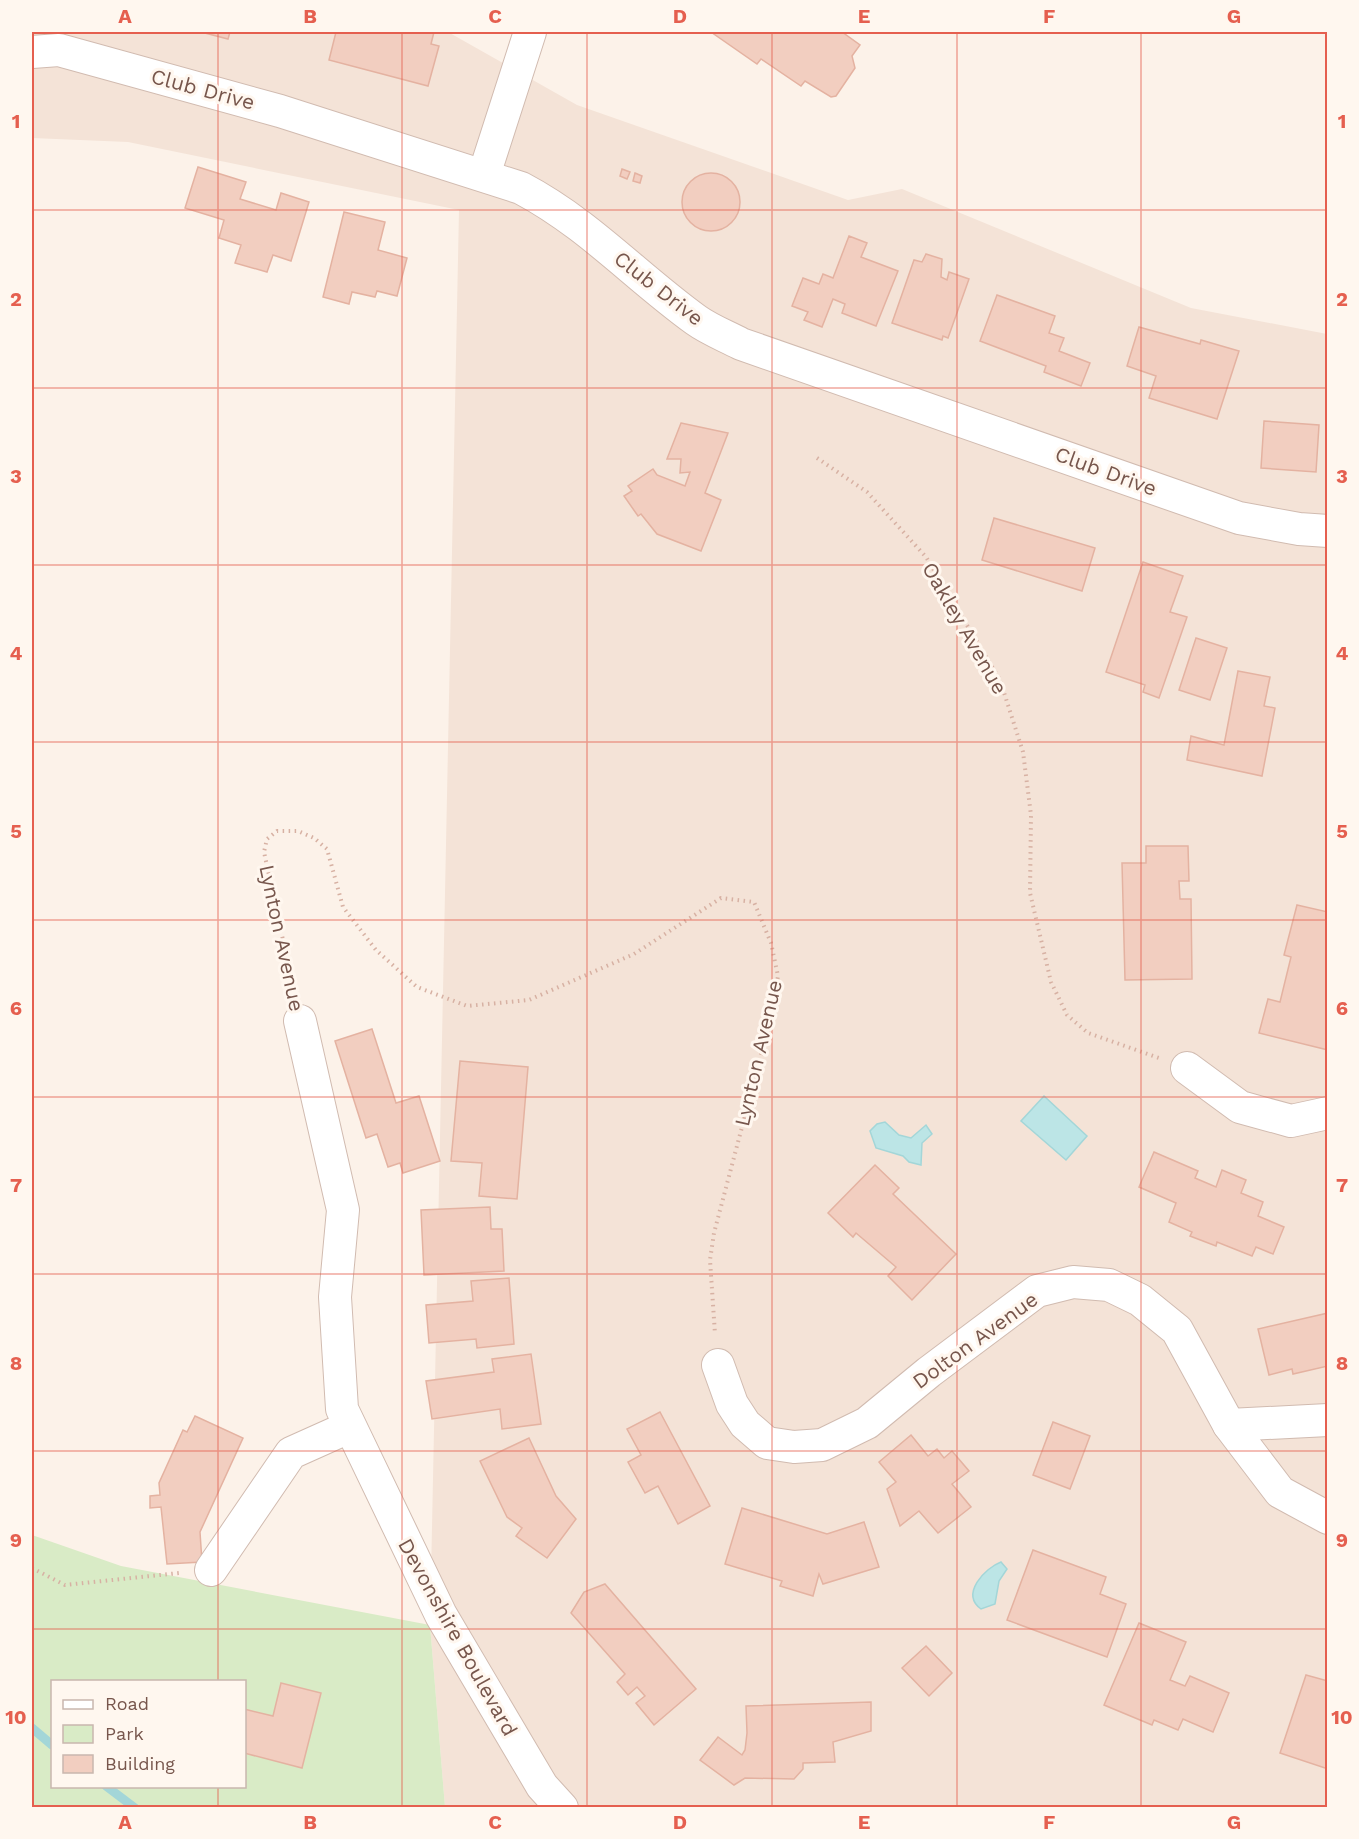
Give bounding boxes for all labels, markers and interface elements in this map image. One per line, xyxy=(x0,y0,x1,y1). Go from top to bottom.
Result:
text: A xyxy=(118,4,132,28)
text: B xyxy=(303,4,317,28)
text: C xyxy=(488,4,502,28)
text: D xyxy=(673,4,687,28)
text: E xyxy=(858,4,870,28)
text: F xyxy=(1043,4,1055,28)
text: G xyxy=(1227,4,1241,28)
street label: Club Drive xyxy=(148,63,258,115)
text: 1 xyxy=(12,109,20,133)
text: 1 xyxy=(1338,109,1346,133)
street label: Club Drive xyxy=(609,245,709,331)
text: 2 xyxy=(10,287,22,311)
text: 2 xyxy=(1336,287,1348,311)
street label: Club Drive xyxy=(1052,441,1160,501)
text: 3 xyxy=(10,464,22,488)
text: 3 xyxy=(1336,464,1348,488)
street label: Oakley Avenue xyxy=(917,557,1013,699)
text: 4 xyxy=(10,641,23,665)
text: 4 xyxy=(1336,641,1349,665)
text: 5 xyxy=(10,819,22,843)
text: 5 xyxy=(1336,819,1348,843)
street label: Lynton Avenue xyxy=(254,862,310,1014)
street label: Lynton Avenue xyxy=(729,977,787,1129)
text: 6 xyxy=(10,996,22,1020)
text: 6 xyxy=(1336,996,1348,1020)
text: 7 xyxy=(10,1173,22,1197)
text: 7 xyxy=(1336,1173,1348,1197)
street label: Dolton Avenue xyxy=(907,1286,1043,1394)
text: 8 xyxy=(10,1351,22,1375)
text: 8 xyxy=(1336,1351,1348,1375)
text: 9 xyxy=(10,1528,22,1552)
text: 9 xyxy=(1336,1528,1348,1552)
street label: Devonshire Boulevard xyxy=(393,1534,523,1740)
legend xyxy=(51,1680,246,1788)
text: Road xyxy=(105,1693,149,1714)
text: 10 xyxy=(5,1705,27,1729)
text: 10 xyxy=(1331,1705,1353,1729)
text: Park xyxy=(105,1723,144,1744)
text: Building xyxy=(105,1753,175,1774)
text: A xyxy=(118,1810,132,1834)
text: B xyxy=(303,1810,317,1834)
text: C xyxy=(488,1810,502,1834)
text: D xyxy=(673,1810,687,1834)
text: E xyxy=(858,1810,870,1834)
text: F xyxy=(1043,1810,1055,1834)
text: G xyxy=(1227,1810,1241,1834)

